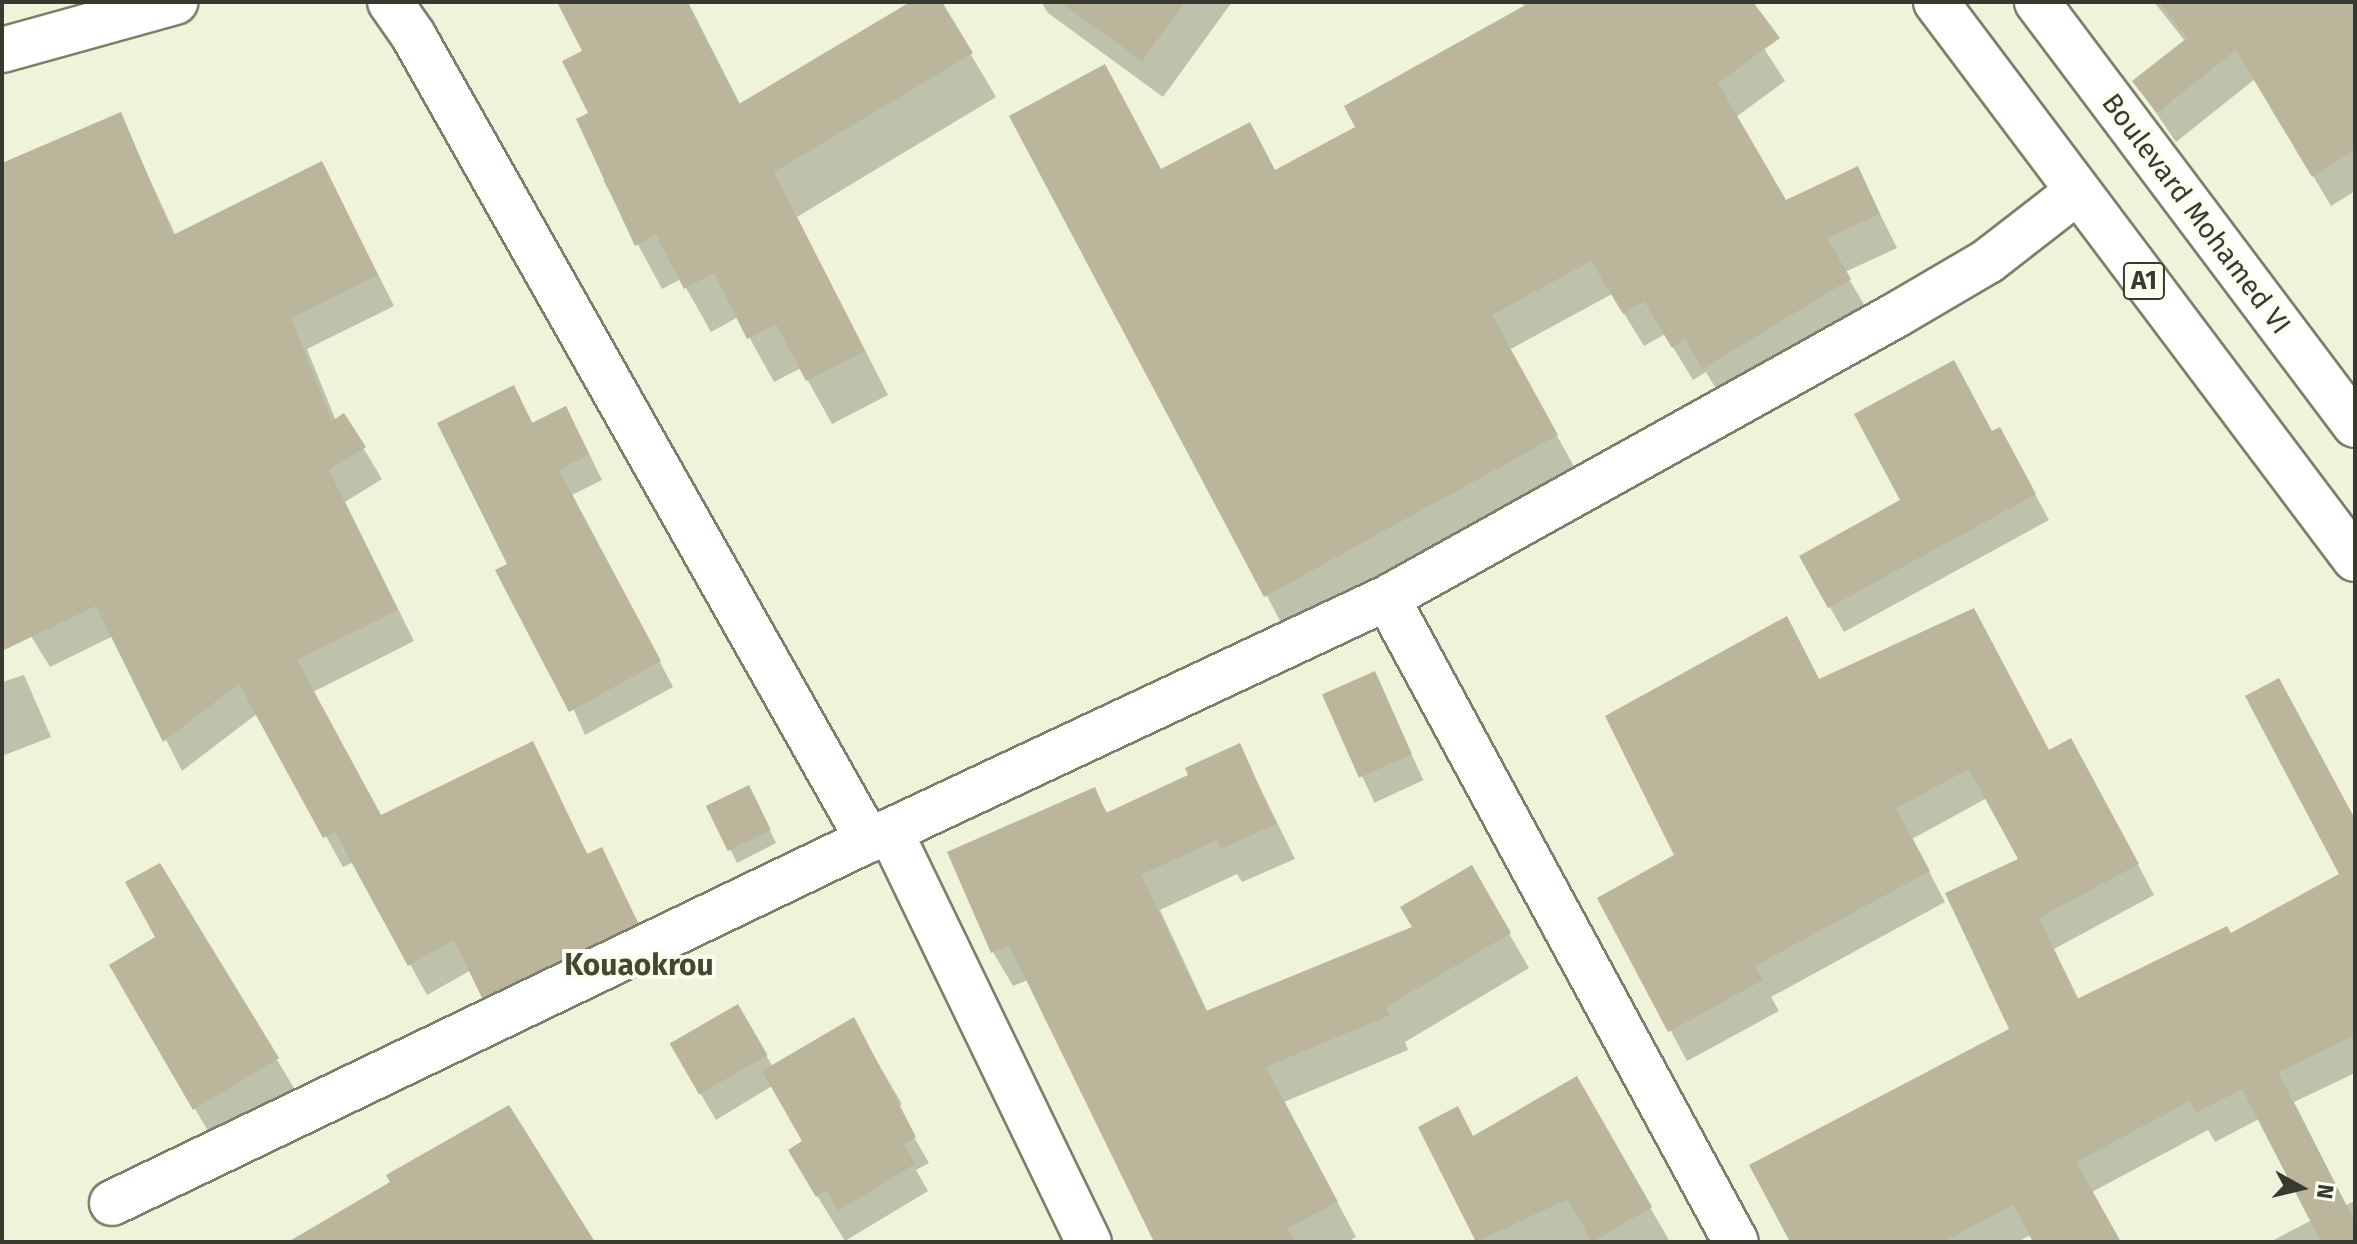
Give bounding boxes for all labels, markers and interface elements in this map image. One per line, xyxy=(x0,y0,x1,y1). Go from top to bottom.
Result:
street label: Boulevard Mohamed VI xyxy=(2095,87,2297,341)
road number: A1 xyxy=(2122,259,2166,303)
district label: Kouaokrou xyxy=(564,947,714,983)
north arrow xyxy=(2261,1148,2341,1228)
text: N xyxy=(2311,1182,2340,1201)

